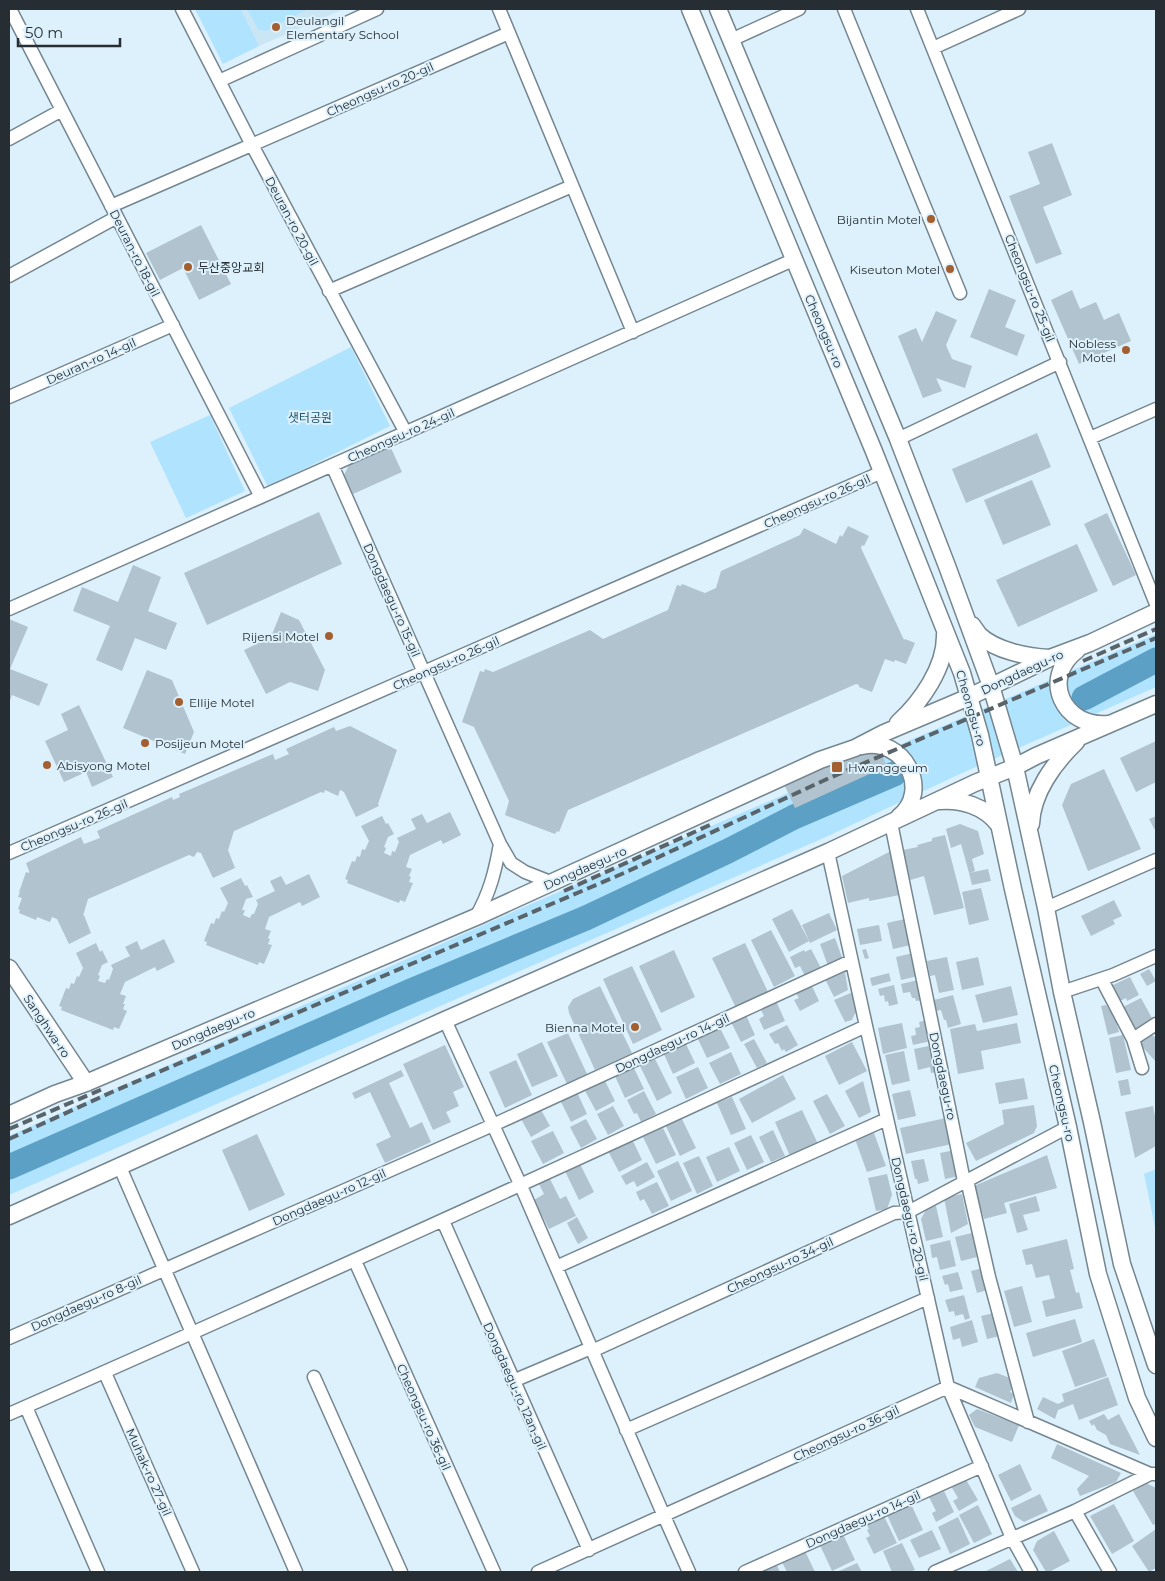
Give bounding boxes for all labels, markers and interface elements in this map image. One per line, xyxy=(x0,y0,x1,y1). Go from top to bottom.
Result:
place label: Deulangil Elementary School xyxy=(286,13,399,42)
scale bar xyxy=(18,15,120,47)
marker: Deulangil Elementary School xyxy=(270,21,282,33)
text: 50 m xyxy=(25,23,63,42)
street label: Cheongsu-ro 20-gil xyxy=(324,59,436,119)
street label: Deuran-ro 20-gil xyxy=(262,174,322,268)
street label: Deuran-ro 18-gil xyxy=(107,207,163,299)
place label: Bijantin Motel xyxy=(837,212,921,227)
marker: Bijantin Motel xyxy=(925,213,937,225)
street label: Cheongsu-ro 25-gil xyxy=(1002,232,1058,344)
place label: 두산중앙교회 xyxy=(198,260,264,275)
marker: 두산중앙교회 xyxy=(182,261,194,273)
place label: Kiseuton Motel xyxy=(850,262,940,277)
marker: Kiseuton Motel xyxy=(944,263,956,275)
street label: Cheongsu-ro xyxy=(802,292,846,370)
street label: Deuran-ro 14-gil xyxy=(44,335,138,387)
place label: Nobless Motel xyxy=(1068,336,1116,365)
marker: Nobless Motel xyxy=(1120,344,1132,356)
street label: Cheongsu-ro 24-gil xyxy=(345,405,457,465)
park label: 샛터공원 xyxy=(288,410,332,425)
street label: Cheongsu-ro 26-gil xyxy=(761,471,873,531)
street label: Dongdaegu-ro 15-gil xyxy=(360,541,424,659)
place label: Rijensi Motel xyxy=(242,629,319,644)
marker: Rijensi Motel xyxy=(323,630,335,642)
street label: Cheongsu-ro 26-gil xyxy=(390,633,502,693)
street label: Dongdaegu-ro xyxy=(978,646,1066,698)
street label: Cheongsu-ro xyxy=(953,668,989,748)
place label: Ellije Motel xyxy=(189,695,255,710)
marker: Ellije Motel xyxy=(173,696,185,708)
place label: Posijeun Motel xyxy=(155,736,244,751)
marker: Posijeun Motel xyxy=(139,737,151,749)
place label: Abisyong Motel xyxy=(57,758,150,773)
marker: Abisyong Motel xyxy=(41,759,53,771)
marker: Hwanggeum xyxy=(830,760,844,774)
place label: Hwanggeum xyxy=(848,760,928,775)
street label: Cheongsu-ro 26-gil xyxy=(18,796,130,854)
street label: Dongdaegu-ro xyxy=(541,843,629,893)
street label: Sanghwa-ro xyxy=(20,992,74,1060)
street label: Dongdaegu-ro xyxy=(169,1005,257,1053)
street label: Dongdaegu-ro 14-gil xyxy=(613,1010,731,1076)
place label: Bienna Motel xyxy=(545,1020,625,1035)
marker: Bienna Motel xyxy=(629,1021,641,1033)
street label: Dongdaegu-ro xyxy=(926,1031,960,1121)
street label: Cheongsu-ro xyxy=(1046,1063,1078,1143)
street label: Dongdaegu-ro 20-gil xyxy=(888,1156,932,1282)
street label: Dongdaegu-ro 12-gil xyxy=(270,1165,388,1229)
street label: Cheongsu-ro 34-gil xyxy=(724,1234,836,1296)
street label: Dongdaegu-ro 8-gil xyxy=(28,1272,144,1334)
street label: Dongdaegu-ro 12an-gil xyxy=(480,1320,550,1452)
street label: Cheongsu-ro 36-gil xyxy=(394,1361,454,1473)
street label: Cheongsu-ro 36-gil xyxy=(791,1402,901,1464)
street label: Muhak-ro 27-gil xyxy=(123,1426,175,1518)
street label: Dongdaegu-ro 14-gil xyxy=(803,1487,923,1551)

